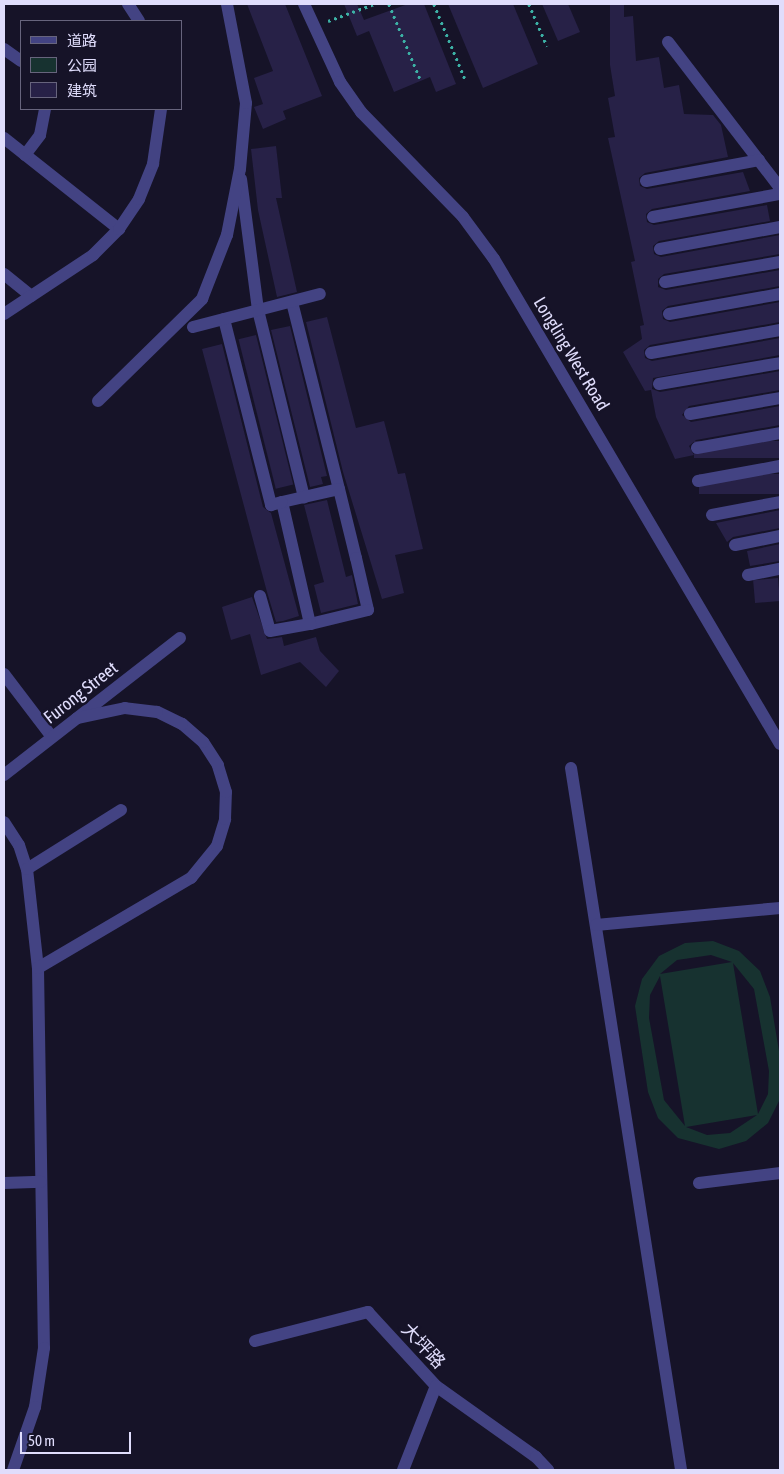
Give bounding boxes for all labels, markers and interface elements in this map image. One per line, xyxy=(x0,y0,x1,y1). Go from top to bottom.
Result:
legend xyxy=(20,20,182,110)
text: 道路 xyxy=(67,32,97,49)
text: 公园 xyxy=(67,57,97,74)
text: 建筑 xyxy=(67,82,97,99)
street label: Longling West Road xyxy=(529,293,613,415)
street label: Furong Street xyxy=(40,657,122,729)
street label: 大坪路 xyxy=(397,1319,449,1373)
scale bar xyxy=(22,1422,134,1454)
text: 50 m xyxy=(28,1432,55,1449)

